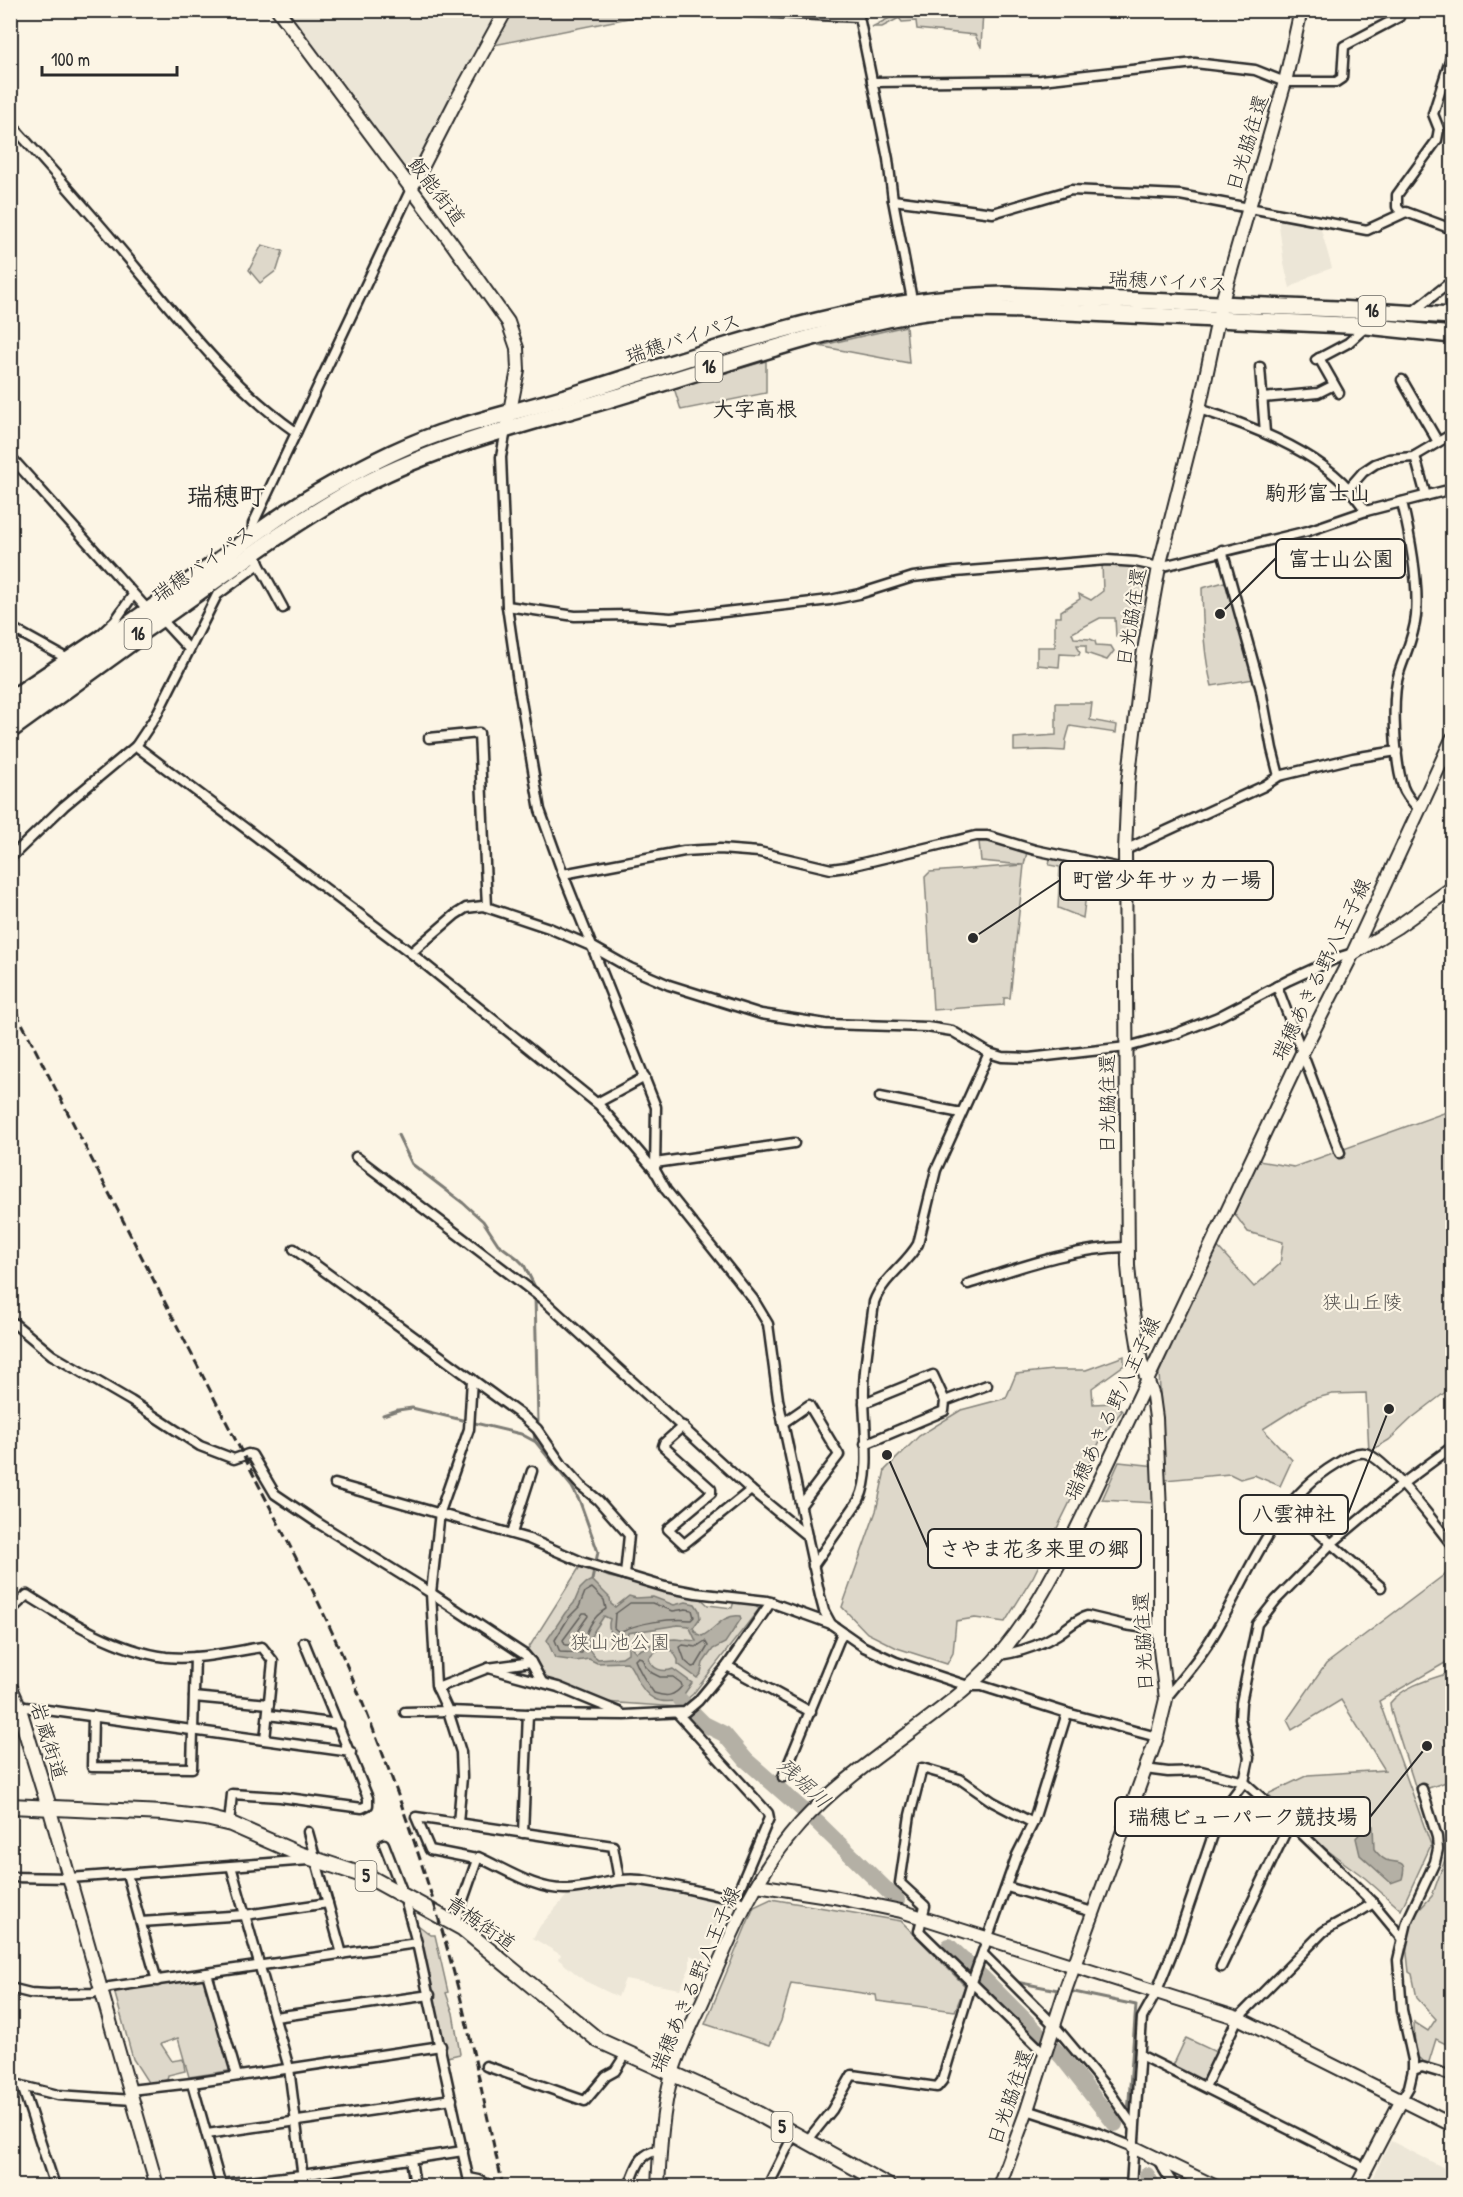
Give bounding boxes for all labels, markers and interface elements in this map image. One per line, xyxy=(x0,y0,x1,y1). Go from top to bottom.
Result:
scale bar xyxy=(42,39,177,77)
text: 100 m xyxy=(51,47,90,72)
street label: 日光脇往還 xyxy=(1219,91,1274,195)
street label: 飯能街道 xyxy=(403,151,472,231)
street label: 瑞穂バイパス xyxy=(1108,264,1228,297)
road number: 16 xyxy=(1358,296,1386,326)
street label: 瑞穂バイパス xyxy=(622,306,744,369)
road number: 16 xyxy=(696,352,722,382)
district label: 大字高根 xyxy=(713,394,797,423)
district label: 瑞穂町 xyxy=(187,478,265,513)
district label: 駒形富士山 xyxy=(1266,478,1371,507)
street label: 瑞穂バイパス xyxy=(146,517,259,608)
callout: 富士山公園 xyxy=(1276,539,1405,578)
text: 富士山公園 xyxy=(1289,544,1394,573)
street label: 日光脇往還 xyxy=(1109,565,1152,668)
road number: 16 xyxy=(124,619,152,649)
callout: 町営少年サッカー場 xyxy=(1060,861,1273,900)
text: 町営少年サッカー場 xyxy=(1073,865,1262,894)
street label: 瑞穂あきる野八王子線 xyxy=(1265,873,1376,1064)
street label: 日光脇往還 xyxy=(1093,1054,1120,1154)
park label: 狭山丘陵 xyxy=(1322,1288,1402,1315)
street label: 瑞穂あきる野八王子線 xyxy=(1057,1312,1166,1504)
callout: 八雲神社 xyxy=(1240,1495,1348,1534)
text: 八雲神社 xyxy=(1252,1499,1336,1528)
callout: さやま花多来里の郷 xyxy=(928,1529,1141,1568)
text: さやま花多来里の郷 xyxy=(940,1534,1129,1563)
street label: 日光脇往還 xyxy=(1126,1591,1159,1693)
park label: 狭山池公園 xyxy=(570,1628,670,1655)
street label: 岩蔵街道 xyxy=(25,1699,74,1783)
water label: 残堀川 xyxy=(771,1751,837,1815)
callout: 瑞穂ビューパーク競技場 xyxy=(1115,1797,1370,1836)
text: 瑞穂ビューパーク競技場 xyxy=(1128,1802,1358,1831)
road number: 5 xyxy=(356,1861,376,1891)
street label: 瑞穂あきる野八王子線 xyxy=(643,1882,746,2076)
street label: 青梅街道 xyxy=(441,1889,522,1957)
street label: 日光脇往還 xyxy=(980,2045,1039,2149)
road number: 5 xyxy=(772,2112,792,2142)

